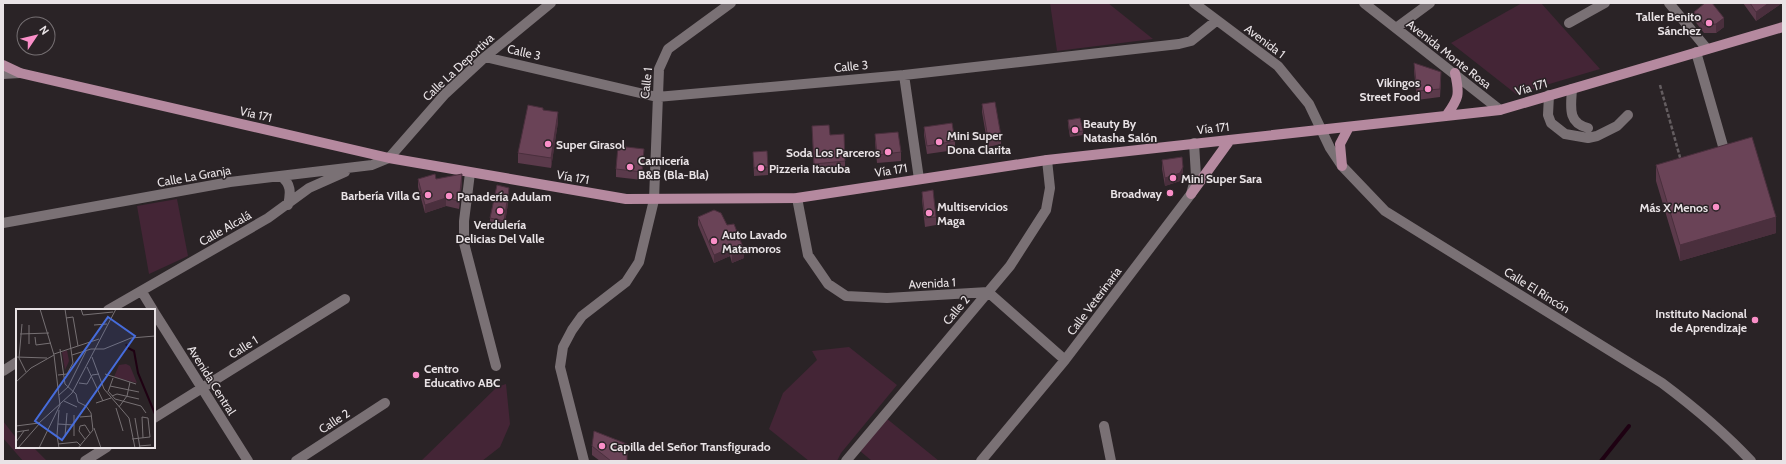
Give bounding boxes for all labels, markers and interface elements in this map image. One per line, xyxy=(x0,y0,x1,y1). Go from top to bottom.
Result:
place label: Taller Benito Sánchez xyxy=(1636,9,1701,38)
north arrow xyxy=(16,16,56,56)
street label: Avenida Monte Rosa xyxy=(1404,16,1494,92)
marker: Taller Benito Sánchez xyxy=(1704,18,1714,28)
street label: Avenida 1 xyxy=(1242,21,1288,61)
text: N xyxy=(36,23,52,37)
street label: Calle La Deportiva xyxy=(419,30,497,104)
street label: Calle 3 xyxy=(506,41,542,63)
street label: Calle 3 xyxy=(833,57,869,75)
street label: Calle 1 xyxy=(637,67,655,99)
place label: Vikingos Street Food xyxy=(1360,75,1420,104)
street label: Vía 171 xyxy=(1513,75,1549,99)
marker: Vikingos Street Food xyxy=(1423,84,1433,94)
street label: Vía 171 xyxy=(238,103,274,125)
place label: Beauty By Natasha Salón xyxy=(1083,116,1157,145)
street label: Vía 171 xyxy=(1196,119,1230,137)
marker: Beauty By Natasha Salón xyxy=(1070,125,1080,135)
place label: Mini Super Dona Clarita xyxy=(947,128,1011,157)
place label: Super Girasol xyxy=(556,137,625,152)
marker: Mini Super Dona Clarita xyxy=(934,137,944,147)
marker: Super Girasol xyxy=(543,139,553,149)
place label: Soda Los Parceros xyxy=(786,145,880,160)
marker: Soda Los Parceros xyxy=(883,147,893,157)
place label: Carnicería B&B (Bla-Bla) xyxy=(638,153,709,182)
street label: Vía 171 xyxy=(874,160,908,180)
place label: Pizzeria Itacuba xyxy=(769,161,850,176)
street label: Calle La Granja xyxy=(156,162,232,190)
marker: Carnicería B&B (Bla-Bla) xyxy=(625,162,635,172)
marker: Pizzeria Itacuba xyxy=(756,163,766,173)
street label: Vía 171 xyxy=(556,167,590,187)
place label: Mini Super Sara xyxy=(1181,171,1262,186)
marker: Mini Super Sara xyxy=(1168,173,1178,183)
place label: Broadway xyxy=(1110,186,1163,201)
place label: Barbería Villa G xyxy=(341,188,420,203)
marker: Broadway xyxy=(1165,188,1175,198)
place label: Panadería Adulam xyxy=(457,189,552,204)
marker: Barbería Villa G xyxy=(423,190,433,200)
marker: Panadería Adulam xyxy=(444,191,454,201)
place label: Multiservicios Maga xyxy=(937,199,1008,228)
place label: Más X Menos xyxy=(1640,200,1708,215)
marker: Más X Menos xyxy=(1711,202,1721,212)
marker: Verdulería Delicias Del Valle xyxy=(495,206,505,216)
street label: Calle Alcalá xyxy=(196,207,254,249)
marker: Multiservicios Maga xyxy=(924,208,934,218)
place label: Verdulería Delicias Del Valle xyxy=(456,217,544,246)
place label: Auto Lavado Matamoros xyxy=(722,227,787,256)
marker: Auto Lavado Matamoros xyxy=(709,236,719,246)
street label: Calle Veterinaria xyxy=(1064,264,1125,338)
street label: Calle El Rincón xyxy=(1501,264,1573,316)
street label: Avenida 1 xyxy=(908,274,956,292)
street label: Calle 2 xyxy=(939,292,973,328)
place label: Instituto Nacional de Aprendizaje xyxy=(1655,306,1747,335)
inset map xyxy=(16,309,155,448)
marker: Instituto Nacional de Aprendizaje xyxy=(1750,315,1760,325)
street label: Calle 1 xyxy=(226,332,260,362)
street label: Avenida Central xyxy=(185,342,240,418)
place label: Centro Educativo ABC xyxy=(424,361,500,390)
marker: Centro Educativo ABC xyxy=(411,370,421,380)
street label: Calle 2 xyxy=(316,405,352,437)
place label: Capilla del Señor Transfigurado xyxy=(610,439,771,454)
marker: Capilla del Señor Transfigurado xyxy=(597,441,607,451)

